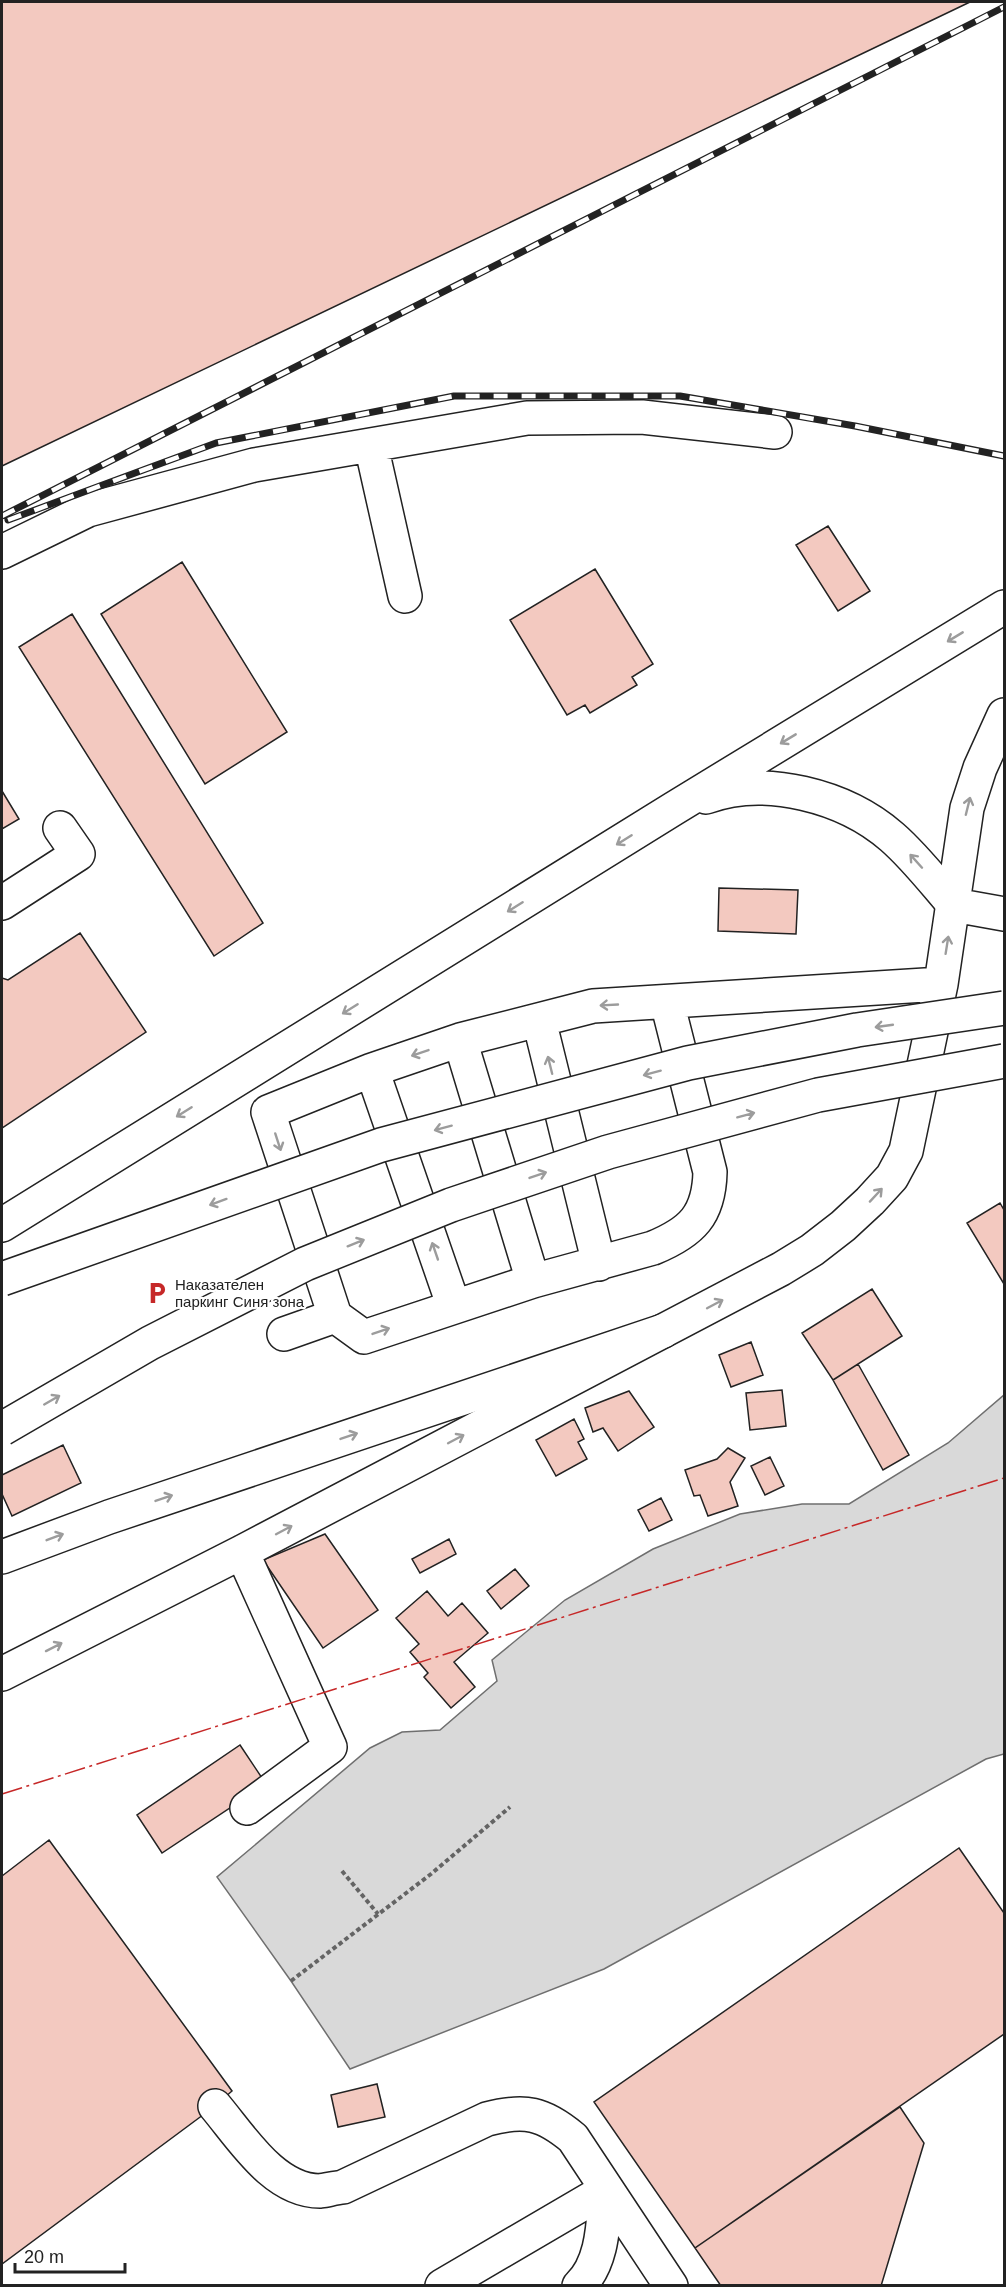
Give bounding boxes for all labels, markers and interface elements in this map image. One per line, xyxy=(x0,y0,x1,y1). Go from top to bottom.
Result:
one-way arrow xyxy=(947,632,964,644)
one-way arrow xyxy=(780,733,797,745)
one-way arrow xyxy=(963,797,975,816)
one-way arrow xyxy=(615,833,632,846)
one-way arrow xyxy=(909,853,923,868)
one-way arrow xyxy=(507,900,524,913)
one-way arrow xyxy=(942,935,953,955)
one-way arrow xyxy=(599,1000,619,1011)
one-way arrow xyxy=(342,1004,359,1016)
one-way arrow xyxy=(875,1020,895,1031)
one-way arrow xyxy=(411,1048,430,1059)
one-way arrow xyxy=(544,1055,556,1074)
one-way arrow xyxy=(643,1067,662,1079)
one-way arrow xyxy=(176,1106,193,1118)
one-way arrow xyxy=(736,1108,755,1120)
one-way arrow xyxy=(434,1123,453,1134)
one-way arrow xyxy=(273,1132,284,1151)
one-way arrow xyxy=(529,1169,547,1180)
one-way arrow xyxy=(868,1188,882,1203)
one-way arrow xyxy=(210,1198,228,1209)
one-way arrow xyxy=(346,1237,364,1248)
one-way arrow xyxy=(428,1242,439,1261)
place label: Наказателен паркинг Синя зона xyxy=(175,1276,305,1310)
parking icon: Наказателен паркинг Синя зона xyxy=(144,1280,170,1306)
one-way arrow xyxy=(706,1298,724,1309)
one-way arrow xyxy=(371,1325,390,1336)
one-way arrow xyxy=(43,1393,60,1405)
one-way arrow xyxy=(339,1430,358,1441)
one-way arrow xyxy=(447,1433,464,1445)
one-way arrow xyxy=(154,1492,173,1503)
one-way arrow xyxy=(274,1524,292,1535)
one-way arrow xyxy=(45,1531,64,1542)
one-way arrow xyxy=(44,1641,62,1652)
scale bar xyxy=(15,2236,124,2274)
text: 20 m xyxy=(24,2247,64,2267)

